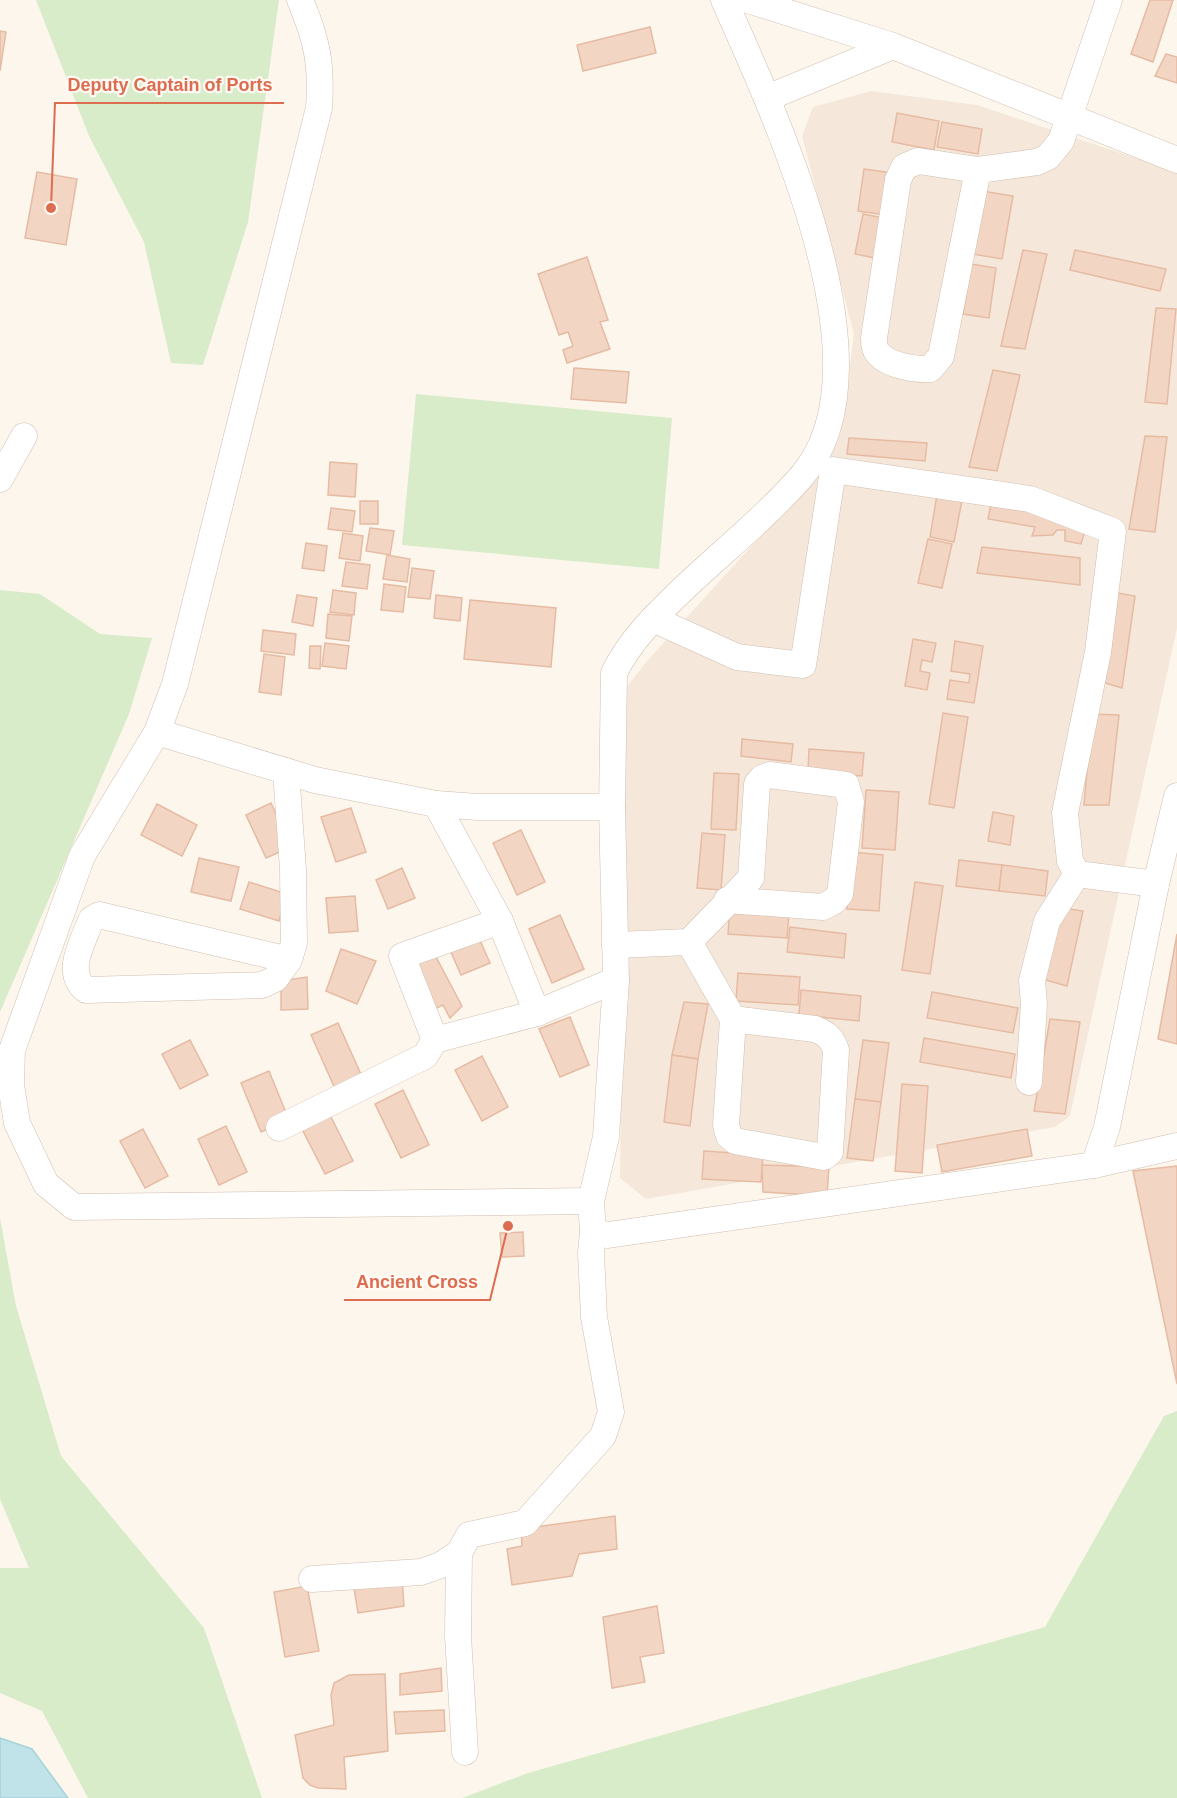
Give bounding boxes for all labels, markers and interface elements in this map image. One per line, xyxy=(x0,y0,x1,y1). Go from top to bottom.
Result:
callout: Deputy Captain of Ports xyxy=(55,67,284,103)
text: Deputy Captain of Ports xyxy=(67,75,273,95)
callout: Ancient Cross xyxy=(344,1264,490,1300)
text: Ancient Cross xyxy=(356,1272,478,1292)

